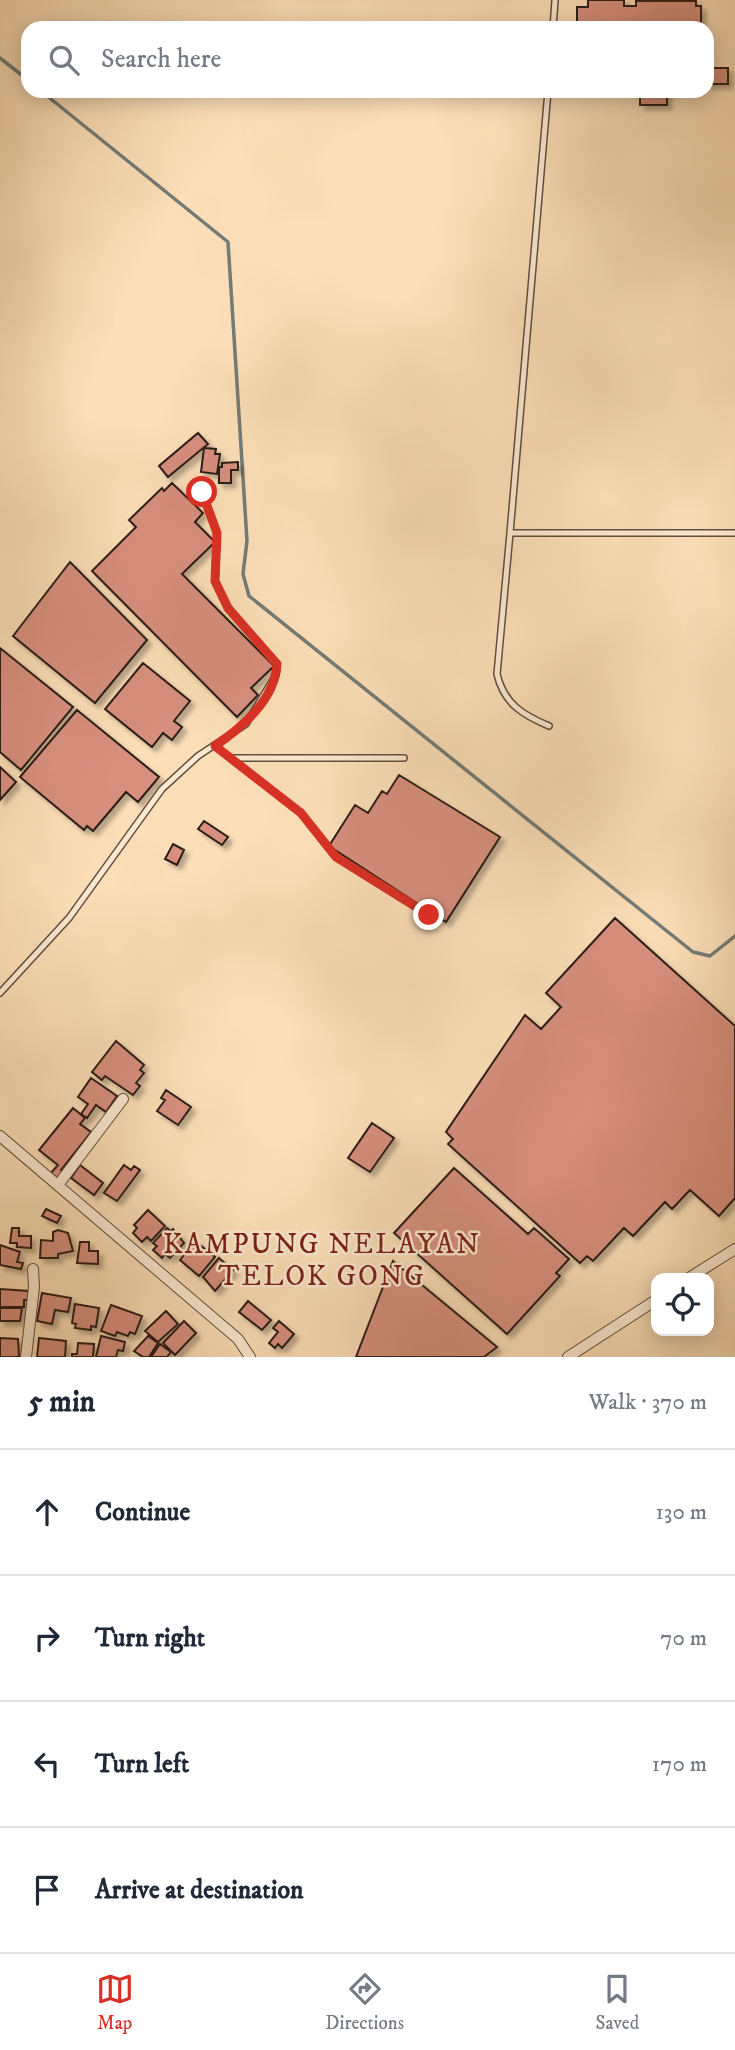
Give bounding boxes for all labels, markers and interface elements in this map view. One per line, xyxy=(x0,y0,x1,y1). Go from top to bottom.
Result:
search box xyxy=(21,21,714,98)
icon: search xyxy=(45,41,83,79)
text: Search here xyxy=(101,43,221,76)
route start xyxy=(186,476,217,507)
route end xyxy=(413,899,444,930)
district label: KAMPUNG NELAYAN TELOK GONG xyxy=(163,1227,481,1294)
map controls xyxy=(651,1273,714,1336)
button: locate xyxy=(651,1273,714,1336)
text: 5 min xyxy=(28,1384,95,1421)
text: Walk · 370 m xyxy=(589,1388,707,1417)
icon: ahead xyxy=(28,1493,66,1531)
text: Continue xyxy=(95,1496,190,1529)
text: 130 m xyxy=(655,1498,707,1527)
icon: right xyxy=(28,1619,66,1657)
text: Turn right xyxy=(95,1622,205,1655)
text: 70 m xyxy=(660,1624,707,1653)
icon: left xyxy=(28,1745,66,1783)
text: Turn left xyxy=(95,1748,189,1781)
text: 170 m xyxy=(652,1750,707,1779)
icon: arrive xyxy=(28,1871,66,1909)
text: Arrive at destination xyxy=(95,1874,304,1907)
tab: Map xyxy=(96,1970,134,2035)
tab: Directions xyxy=(325,1970,404,2035)
tab: Saved xyxy=(596,1970,639,2035)

